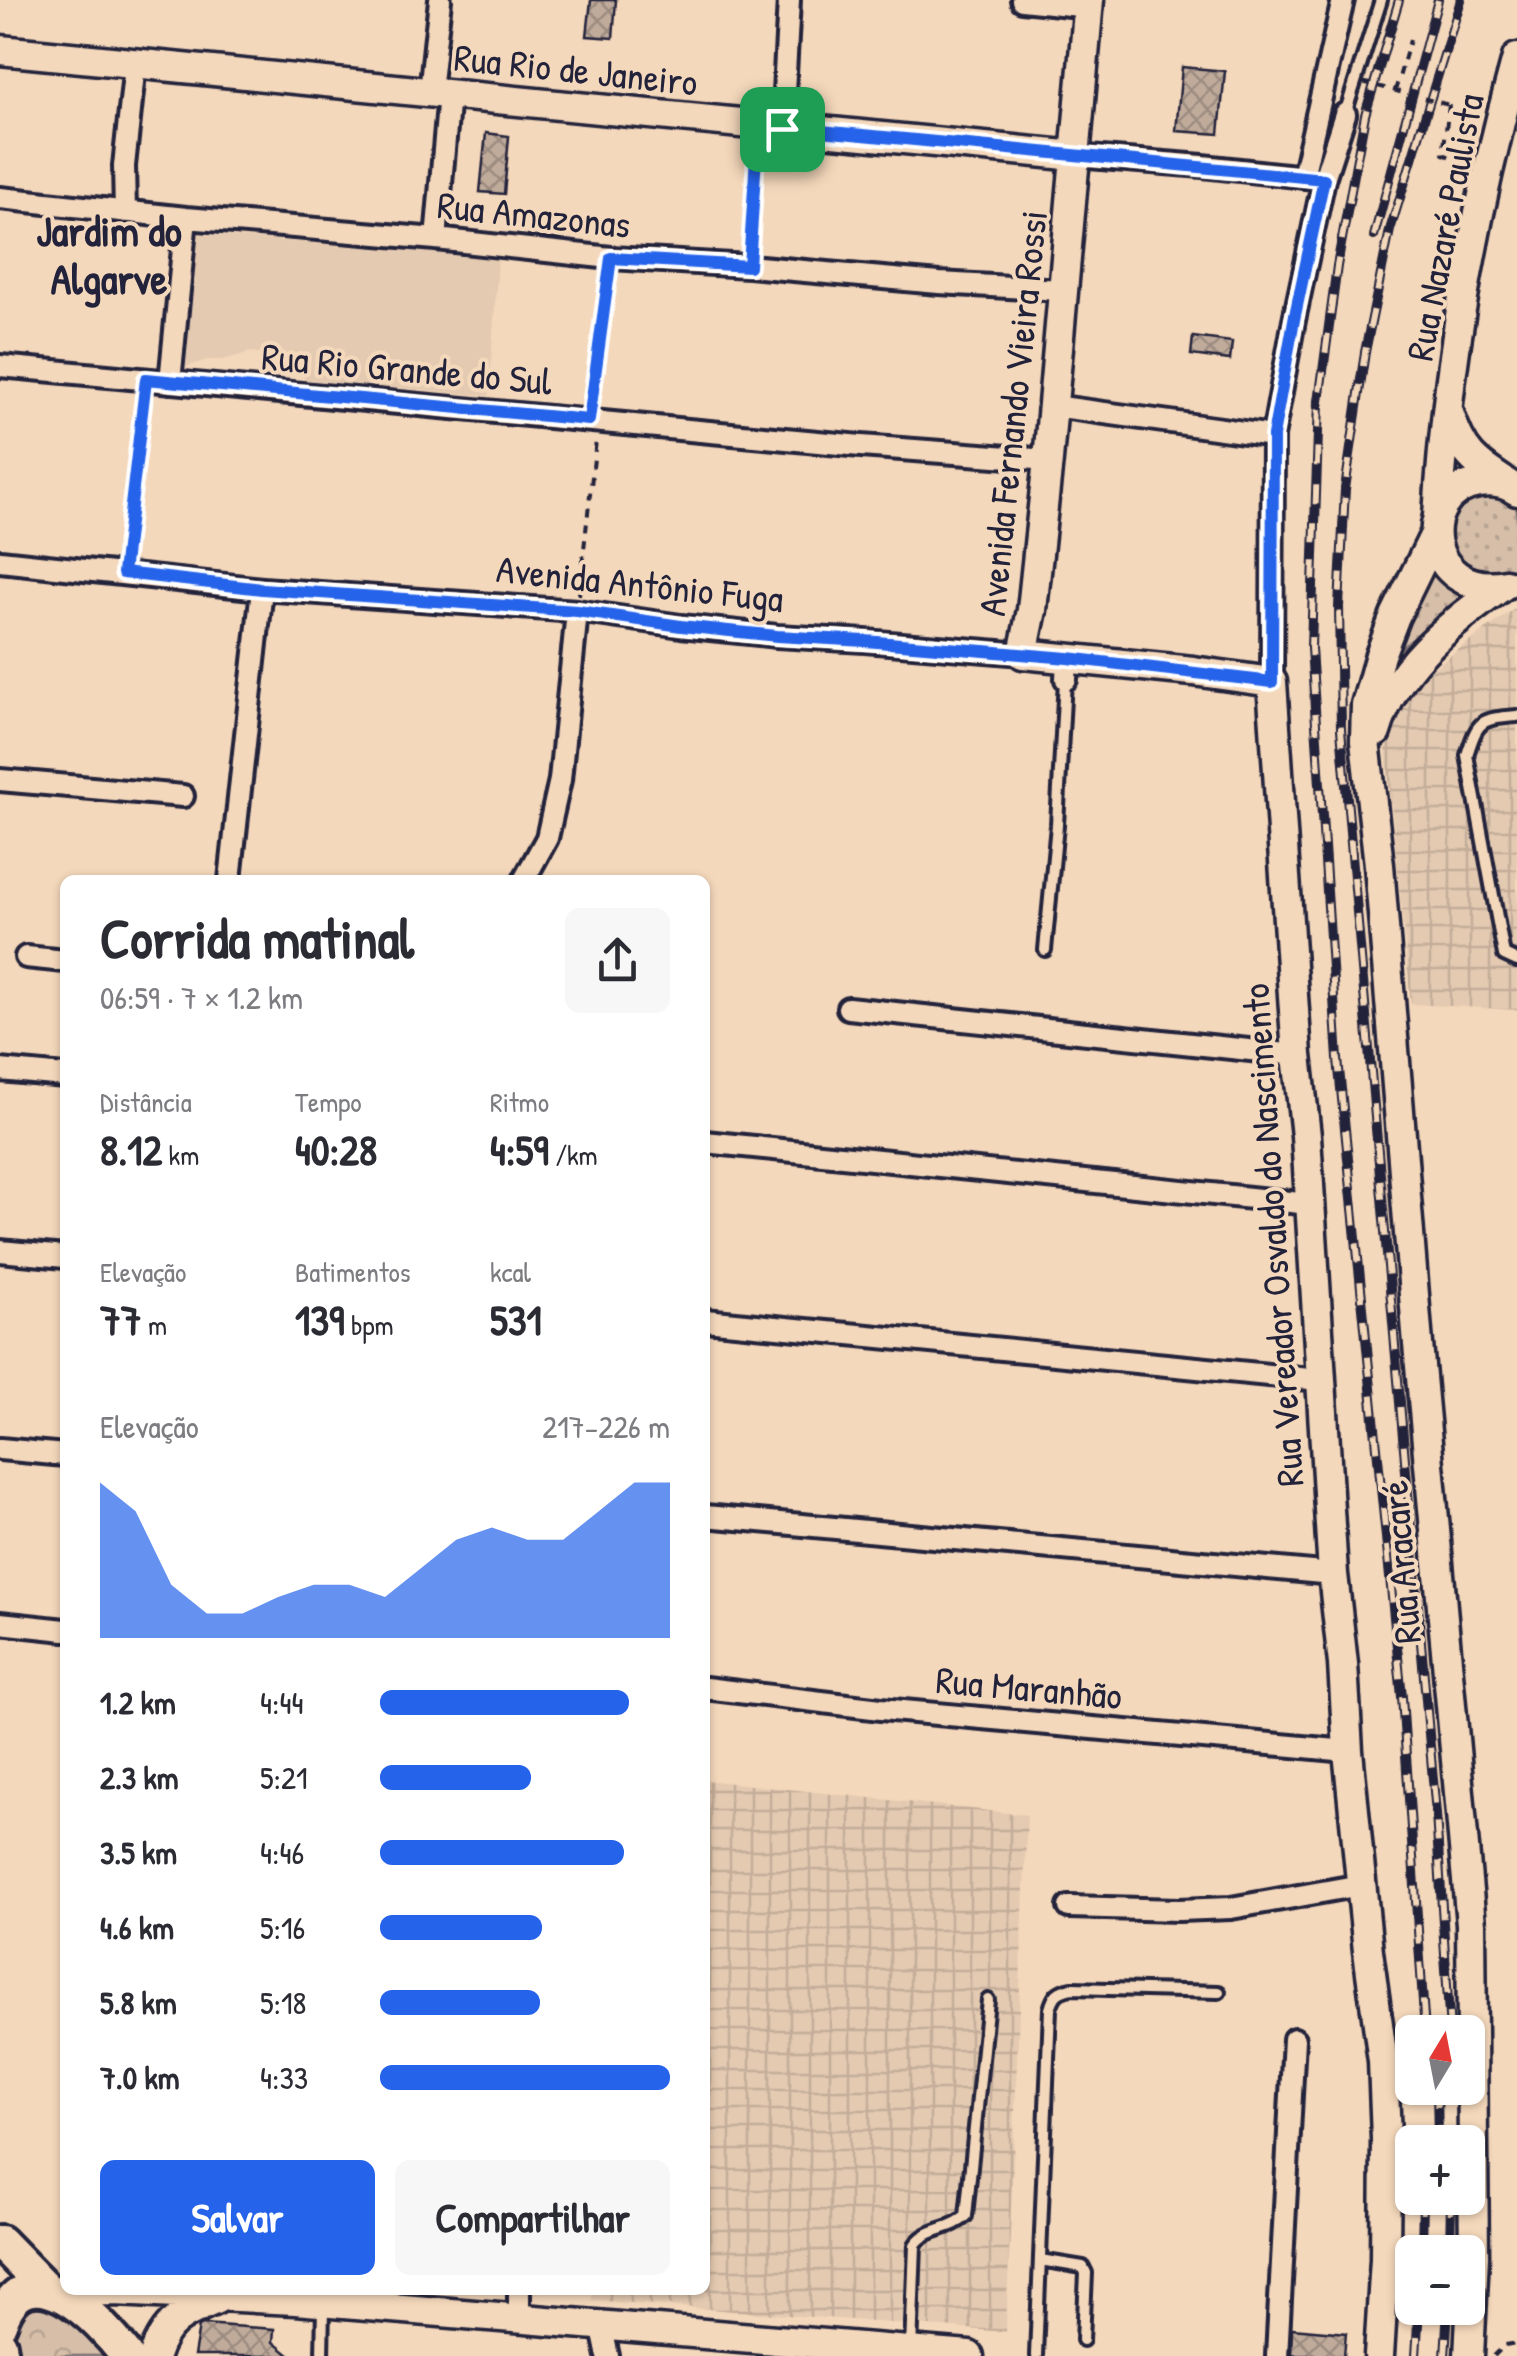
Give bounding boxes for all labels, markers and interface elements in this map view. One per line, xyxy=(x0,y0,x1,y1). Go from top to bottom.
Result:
street label: Rua Rio de Janeiro xyxy=(452,30,700,108)
pin xyxy=(740,87,825,172)
street label: Rua Nazaré Paulista xyxy=(1393,89,1495,365)
icon: arrive xyxy=(755,102,810,157)
street label: Rua Amazonas xyxy=(435,178,633,250)
district label: Jardim do Algarve xyxy=(36,202,182,308)
street label: Avenida Fernando Vieira Rossi xyxy=(965,208,1059,618)
street label: Rua Rio Grande do Sul xyxy=(260,329,555,407)
street label: Avenida Antônio Fuga xyxy=(494,542,786,624)
text: Corrida matinal xyxy=(100,901,414,975)
button: share xyxy=(565,908,670,1013)
text: 06:59 · 7 × 1.2 km xyxy=(100,976,303,1019)
street label: Rua Vereador Osvaldo do Nascimento xyxy=(1228,982,1316,1488)
text: Distância xyxy=(100,1083,192,1121)
text: Tempo xyxy=(295,1083,362,1121)
text: Ritmo xyxy=(490,1083,549,1121)
text: 8.12 xyxy=(100,1121,162,1178)
text: 40:28 xyxy=(295,1121,377,1178)
text: 4:59 xyxy=(490,1121,549,1178)
text: km xyxy=(162,1136,199,1174)
text: /km xyxy=(549,1136,598,1174)
text: Elevação xyxy=(100,1253,186,1291)
text: Batimentos xyxy=(295,1253,411,1291)
text: kcal xyxy=(490,1253,531,1291)
text: 77 xyxy=(100,1291,142,1348)
text: 139 xyxy=(295,1291,344,1348)
text: 531 xyxy=(490,1291,542,1348)
text: m xyxy=(142,1306,167,1344)
text: bpm xyxy=(344,1306,394,1344)
text: Elevação xyxy=(100,1405,199,1448)
text: 217–226 m xyxy=(542,1405,670,1448)
street label: Rua Aracaré xyxy=(1367,1478,1433,1646)
street label: Rua Maranhão xyxy=(934,1653,1124,1721)
text: 1.2 km xyxy=(100,1681,176,1724)
text: 4:44 xyxy=(260,1681,303,1724)
text: 2.3 km xyxy=(100,1756,179,1799)
text: 5:21 xyxy=(260,1756,308,1799)
text: 3.5 km xyxy=(100,1831,177,1874)
text: 4:46 xyxy=(260,1831,304,1874)
text: 4.6 km xyxy=(100,1906,174,1949)
text: 5:16 xyxy=(260,1906,305,1949)
text: 5.8 km xyxy=(100,1981,177,2024)
text: 5:18 xyxy=(260,1981,306,2024)
north arrow xyxy=(1395,2015,1485,2105)
map controls xyxy=(1395,2015,1485,2325)
text: 7.0 km xyxy=(100,2056,179,2099)
text: 4:33 xyxy=(260,2056,308,2099)
button: + xyxy=(1395,2125,1485,2215)
button: Salvar xyxy=(100,2160,375,2275)
button: Compartilhar xyxy=(395,2160,670,2275)
button: − xyxy=(1395,2235,1485,2325)

